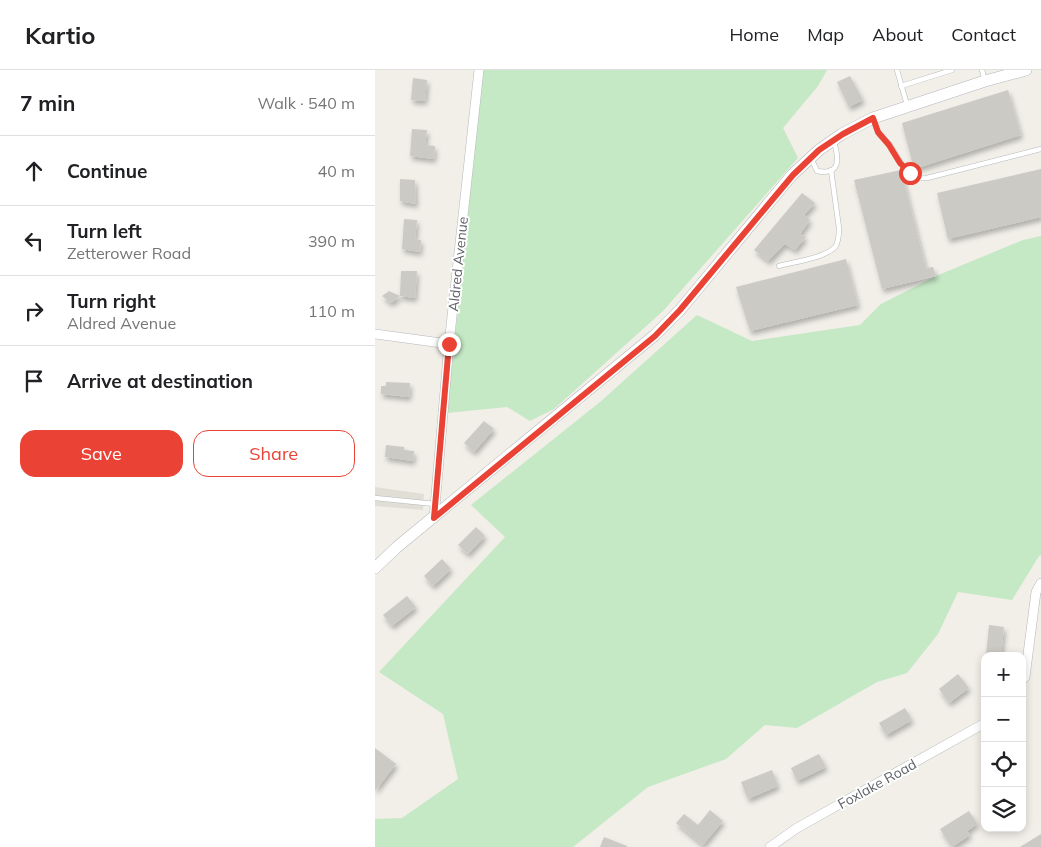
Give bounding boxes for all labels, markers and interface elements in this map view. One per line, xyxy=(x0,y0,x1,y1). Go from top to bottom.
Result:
text: Kartio xyxy=(25,20,96,50)
text: Home xyxy=(729,23,779,46)
text: Map xyxy=(807,23,844,46)
text: About xyxy=(872,23,923,46)
text: Contact xyxy=(951,23,1016,46)
text: 7 min xyxy=(20,90,75,116)
text: Walk · 540 m xyxy=(257,93,355,113)
icon: ahead xyxy=(20,157,48,185)
text: Continue xyxy=(67,159,147,183)
text: 40 m xyxy=(318,161,355,181)
route start xyxy=(899,162,922,185)
street label: Aldred Avenue xyxy=(444,216,472,312)
text: Turn left xyxy=(67,219,142,243)
icon: left xyxy=(20,227,48,255)
text: 390 m xyxy=(308,231,355,251)
text: Zetterower Road xyxy=(67,243,191,263)
text: Turn right xyxy=(67,289,156,313)
icon: right xyxy=(20,297,48,325)
text: 110 m xyxy=(308,301,355,321)
text: Aldred Avenue xyxy=(67,313,176,333)
route end xyxy=(438,333,461,356)
icon: arrive xyxy=(20,367,48,395)
text: Arrive at destination xyxy=(67,369,253,393)
button: Save xyxy=(20,430,183,477)
button: Share xyxy=(193,430,355,477)
map controls xyxy=(981,652,1026,832)
button: + xyxy=(981,652,1026,697)
button: − xyxy=(981,697,1026,742)
button: locate xyxy=(981,742,1026,787)
street label: Foxlake Road xyxy=(834,755,920,813)
button: layers xyxy=(981,787,1026,832)

